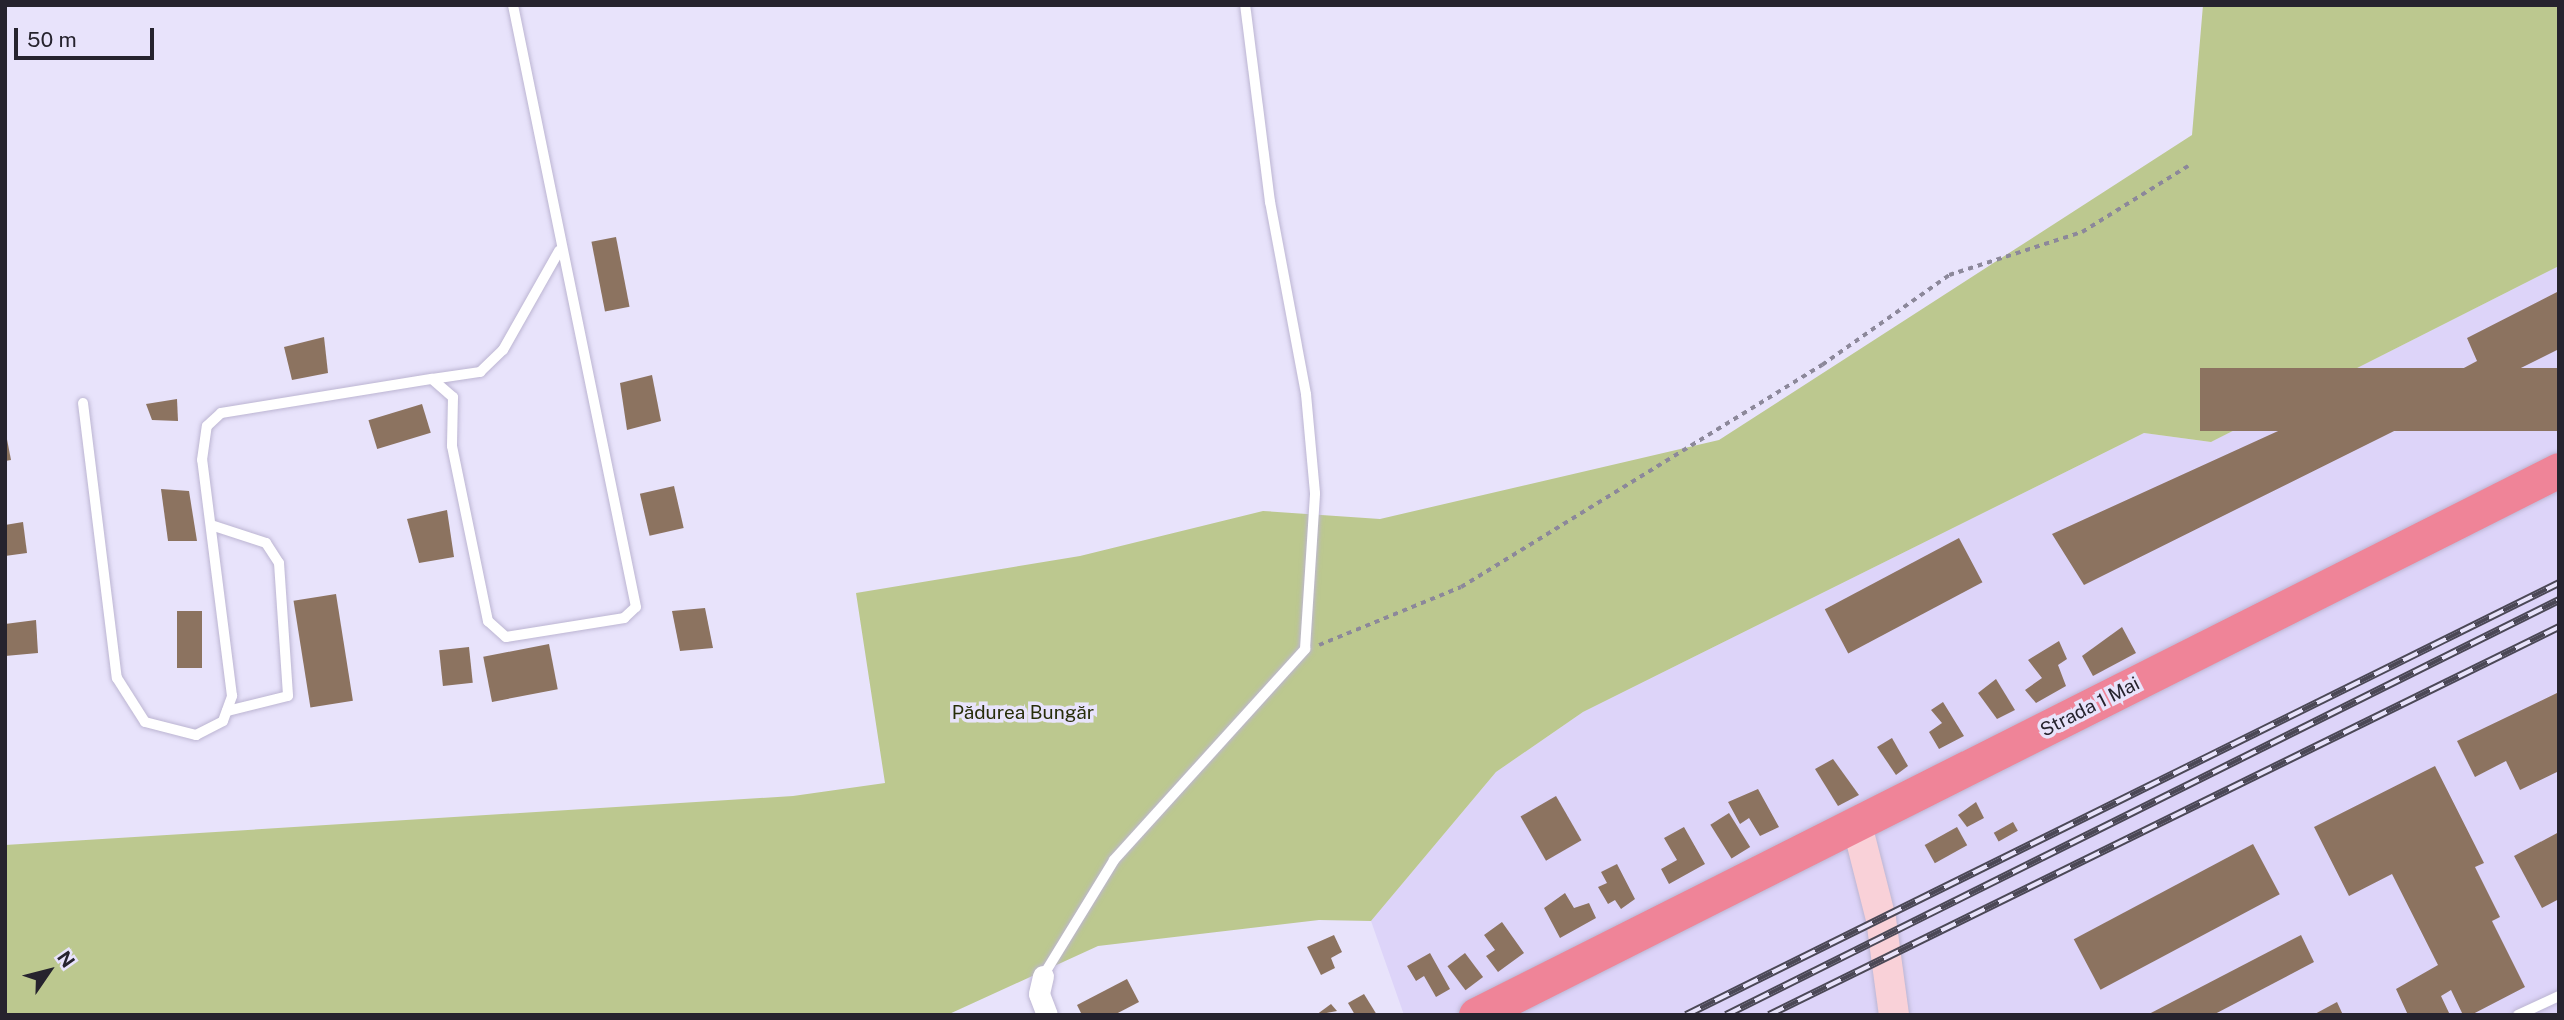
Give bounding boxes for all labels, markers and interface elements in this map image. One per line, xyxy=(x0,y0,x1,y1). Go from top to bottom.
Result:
scale bar xyxy=(18,14,158,58)
text: 50 m xyxy=(27,27,77,52)
street label: Strada 1 Mai xyxy=(2037,672,2143,742)
park label: Pădurea Bungăr xyxy=(952,702,1094,724)
north arrow xyxy=(14,936,84,1006)
text: N xyxy=(53,947,79,971)

